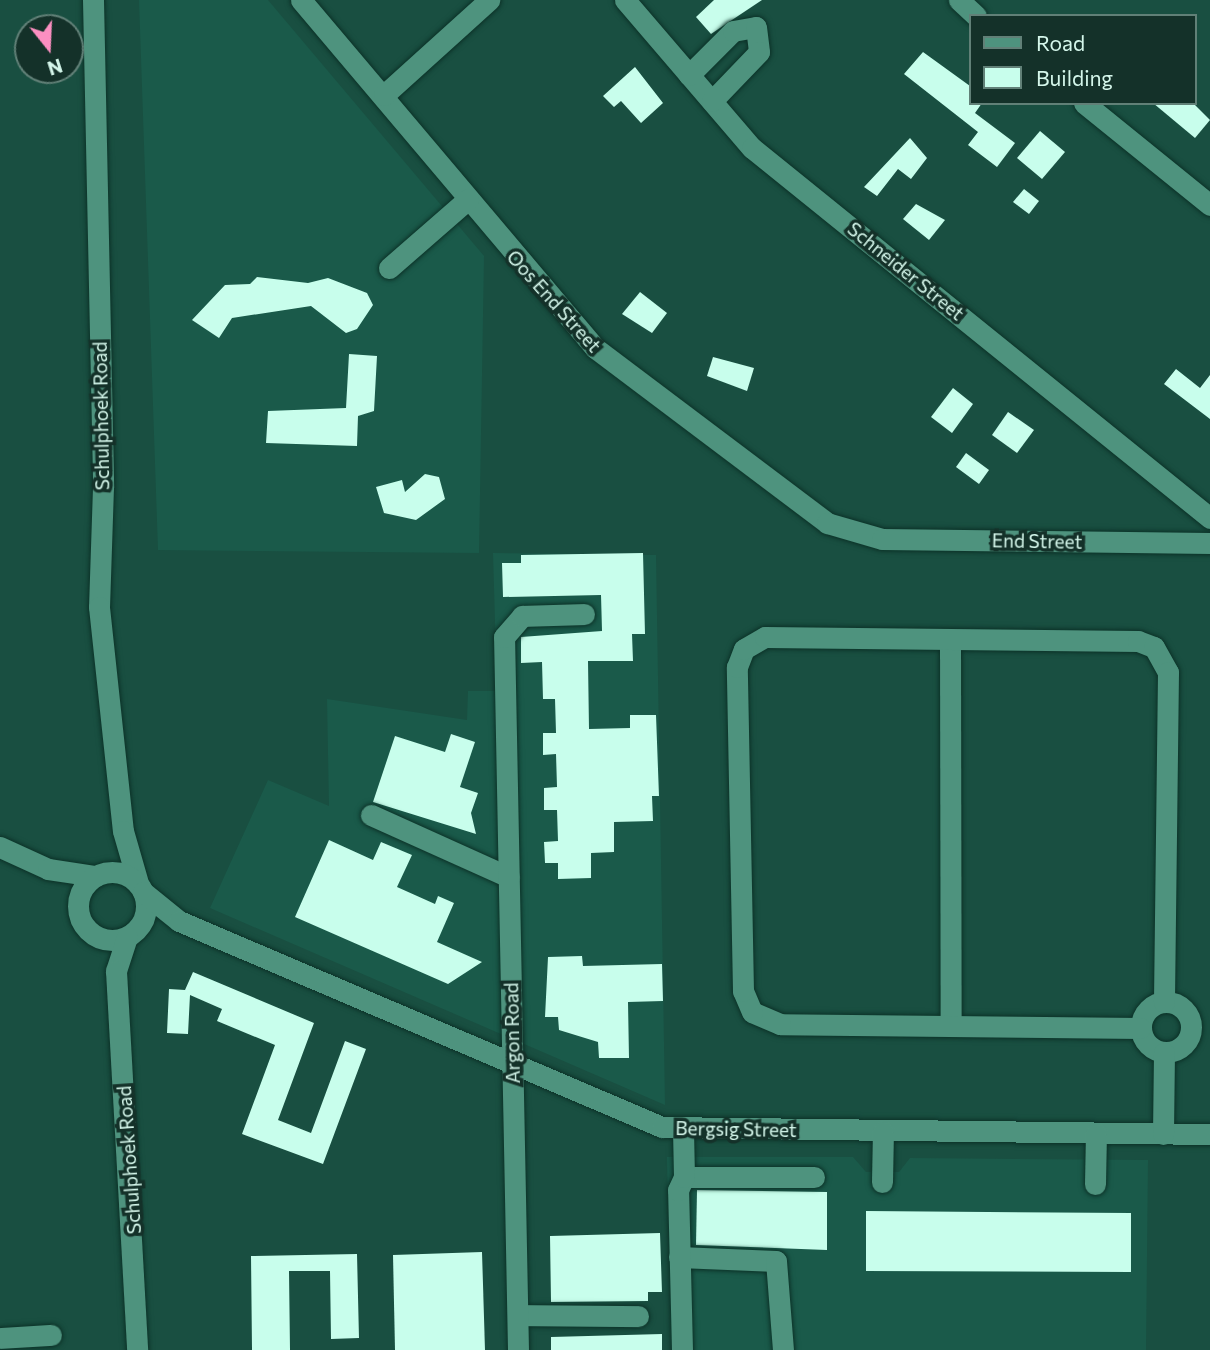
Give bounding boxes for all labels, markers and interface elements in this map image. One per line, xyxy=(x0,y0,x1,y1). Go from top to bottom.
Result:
north arrow xyxy=(14,14,84,84)
legend xyxy=(968,14,1196,105)
text: Road xyxy=(1036,30,1085,55)
text: N xyxy=(45,54,65,81)
text: Building xyxy=(1036,65,1113,90)
street label: Schneider Street xyxy=(843,217,969,325)
street label: Oos End Street xyxy=(502,245,606,357)
street label: Schulphoek Road xyxy=(88,341,114,491)
street label: End Street xyxy=(992,529,1082,553)
street label: Argon Road xyxy=(500,982,524,1084)
street label: Schulphoek Road xyxy=(112,1085,146,1235)
street label: Bergsig Street xyxy=(675,1117,797,1141)

